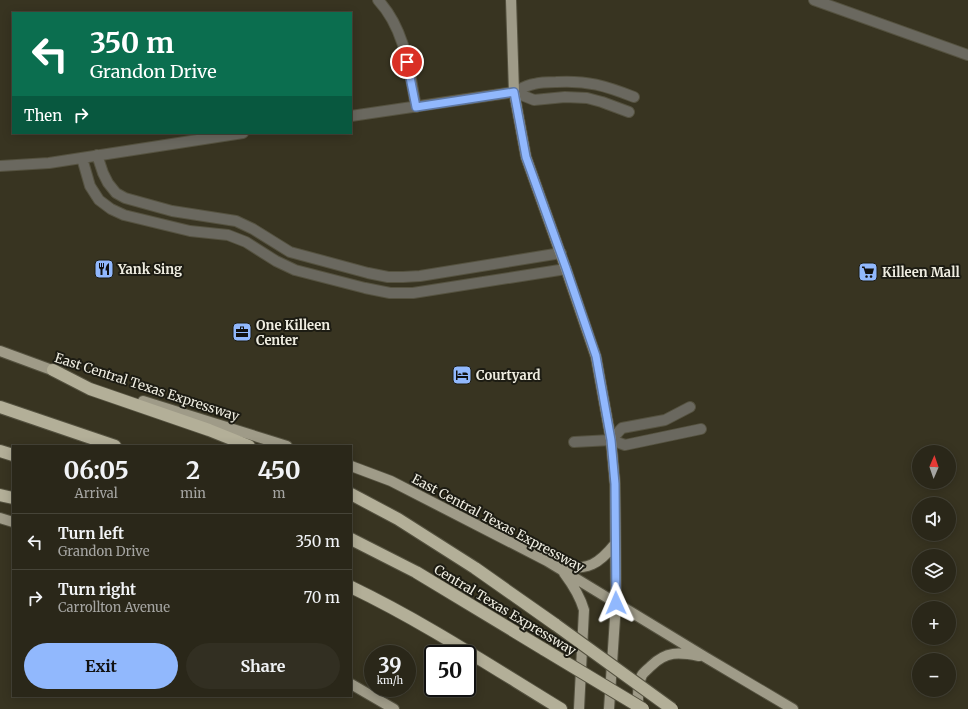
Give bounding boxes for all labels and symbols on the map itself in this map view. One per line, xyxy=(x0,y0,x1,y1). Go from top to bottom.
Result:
pin xyxy=(390,45,424,79)
restaurant icon: Yank Sing xyxy=(93,258,115,280)
place label: Yank Sing xyxy=(117,261,182,278)
supermarket icon: Killeen Mall xyxy=(857,261,879,283)
place label: Killeen Mall xyxy=(882,264,960,281)
place label: One Killeen Center xyxy=(256,317,330,349)
office icon: One Killeen Center xyxy=(231,321,253,343)
street label: East Central Texas Expressway xyxy=(53,349,242,425)
hotel icon: Courtyard xyxy=(451,364,473,386)
place label: Courtyard xyxy=(476,367,540,384)
north arrow xyxy=(912,445,956,489)
street label: East Central Texas Expressway xyxy=(409,470,588,576)
street label: Central Texas Expressway xyxy=(431,561,580,659)
position arrow xyxy=(595,582,637,624)
speed limit sign: 50 xyxy=(424,645,476,697)

